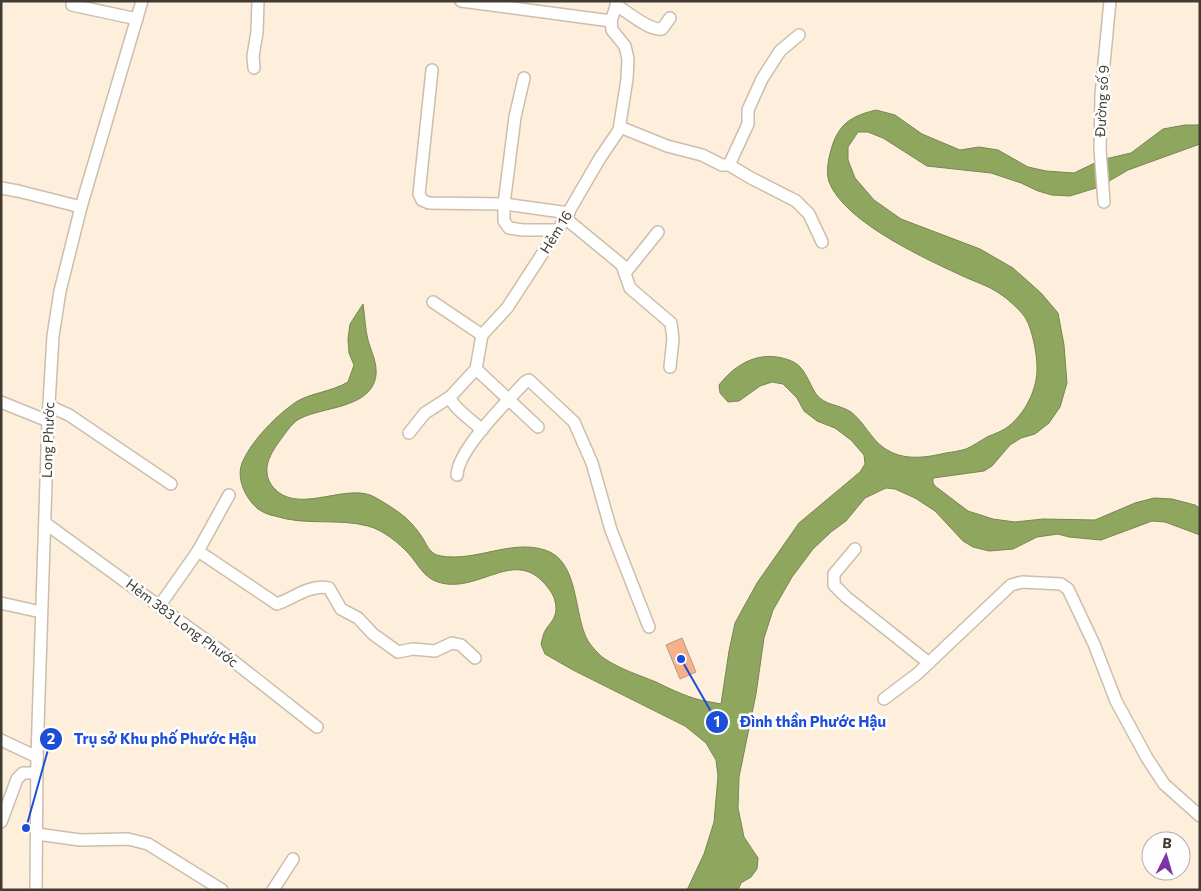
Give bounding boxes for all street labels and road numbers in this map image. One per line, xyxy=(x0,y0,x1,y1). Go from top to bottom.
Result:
street label: Đường số 9 xyxy=(1091,64,1112,138)
street label: Hẻm 16 xyxy=(536,207,575,256)
street label: Long Phước xyxy=(38,402,57,478)
street label: Hẻm 383 Long Phước xyxy=(123,575,242,670)

